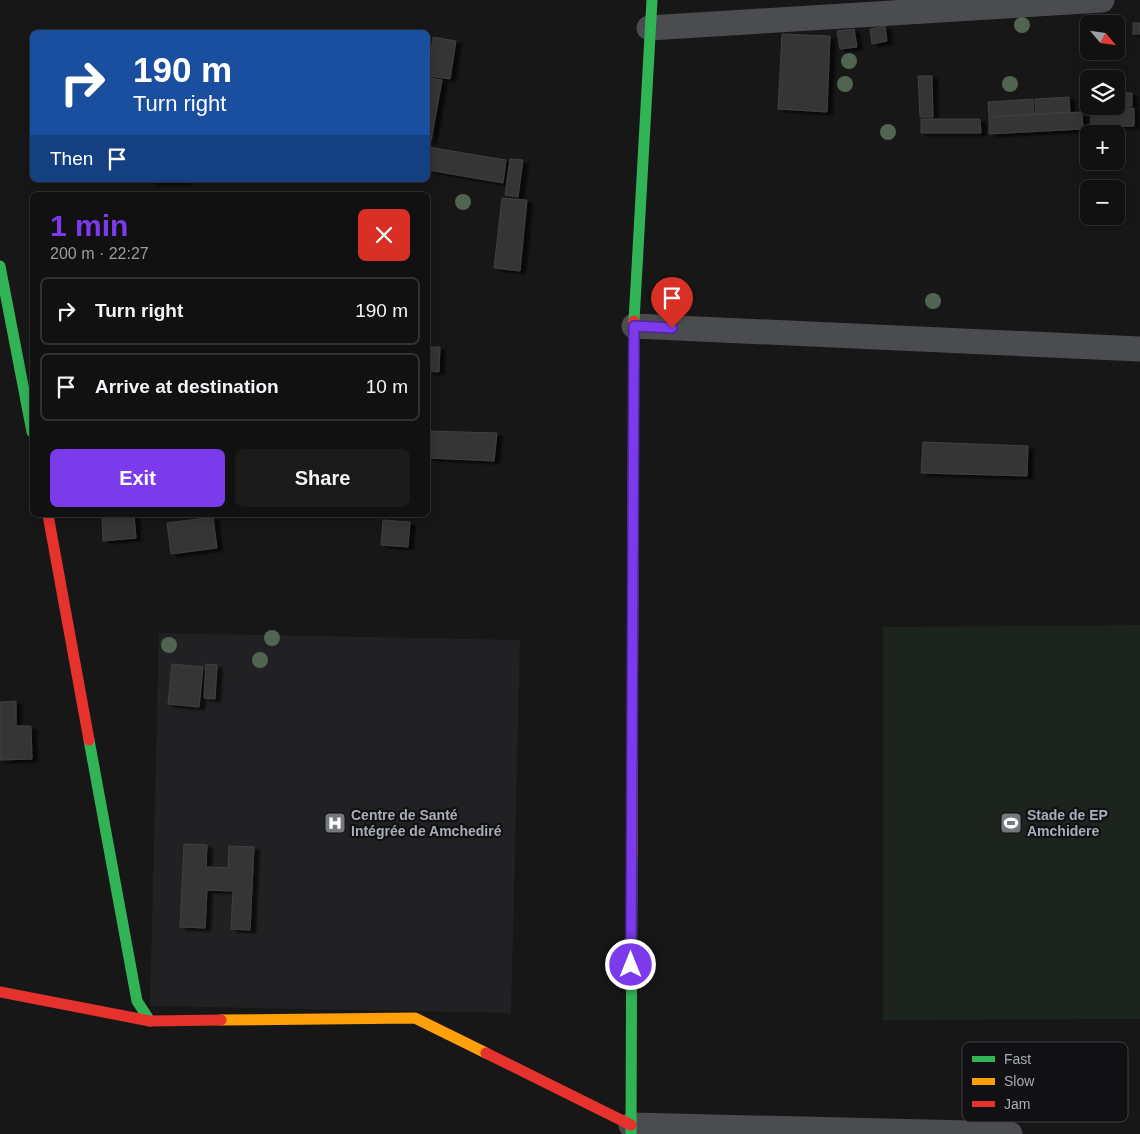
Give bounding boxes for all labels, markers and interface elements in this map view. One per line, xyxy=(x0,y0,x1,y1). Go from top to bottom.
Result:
north arrow xyxy=(1080,15,1125,60)
map controls xyxy=(1080,15,1125,225)
icon: right xyxy=(50,50,115,115)
text: 190 m xyxy=(133,50,232,89)
button: layers xyxy=(1080,70,1125,115)
text: Turn right xyxy=(133,91,226,116)
button: + xyxy=(1080,125,1125,170)
icon: arrive xyxy=(103,145,131,173)
text: Then xyxy=(50,148,93,169)
button: − xyxy=(1080,180,1125,225)
text: 1 min xyxy=(50,209,128,242)
button: close xyxy=(358,209,410,261)
text: 200 m · 22:27 xyxy=(50,245,149,262)
pin xyxy=(651,277,693,328)
icon: arrive xyxy=(658,284,686,312)
icon: right xyxy=(52,297,80,325)
text: Turn right xyxy=(95,300,183,321)
text: 190 m xyxy=(355,300,408,321)
icon: arrive xyxy=(52,373,80,401)
text: Arrive at destination xyxy=(95,376,279,397)
text: 10 m xyxy=(366,376,408,397)
button: Exit xyxy=(50,449,225,507)
button: Share xyxy=(235,449,410,507)
place label: Centre de Santé Intégrée de Amchediré xyxy=(351,807,502,839)
place label: Stade de EP Amchidere xyxy=(1027,807,1108,839)
hospital icon: Centre de Santé Intégrée de Amchediré xyxy=(323,811,347,835)
sports icon: Stade de EP Amchidere xyxy=(999,811,1023,835)
position arrow xyxy=(604,938,656,990)
legend xyxy=(962,1042,1128,1122)
text: Fast xyxy=(1004,1051,1031,1067)
text: Slow xyxy=(1004,1073,1035,1089)
text: Jam xyxy=(1004,1096,1030,1112)

